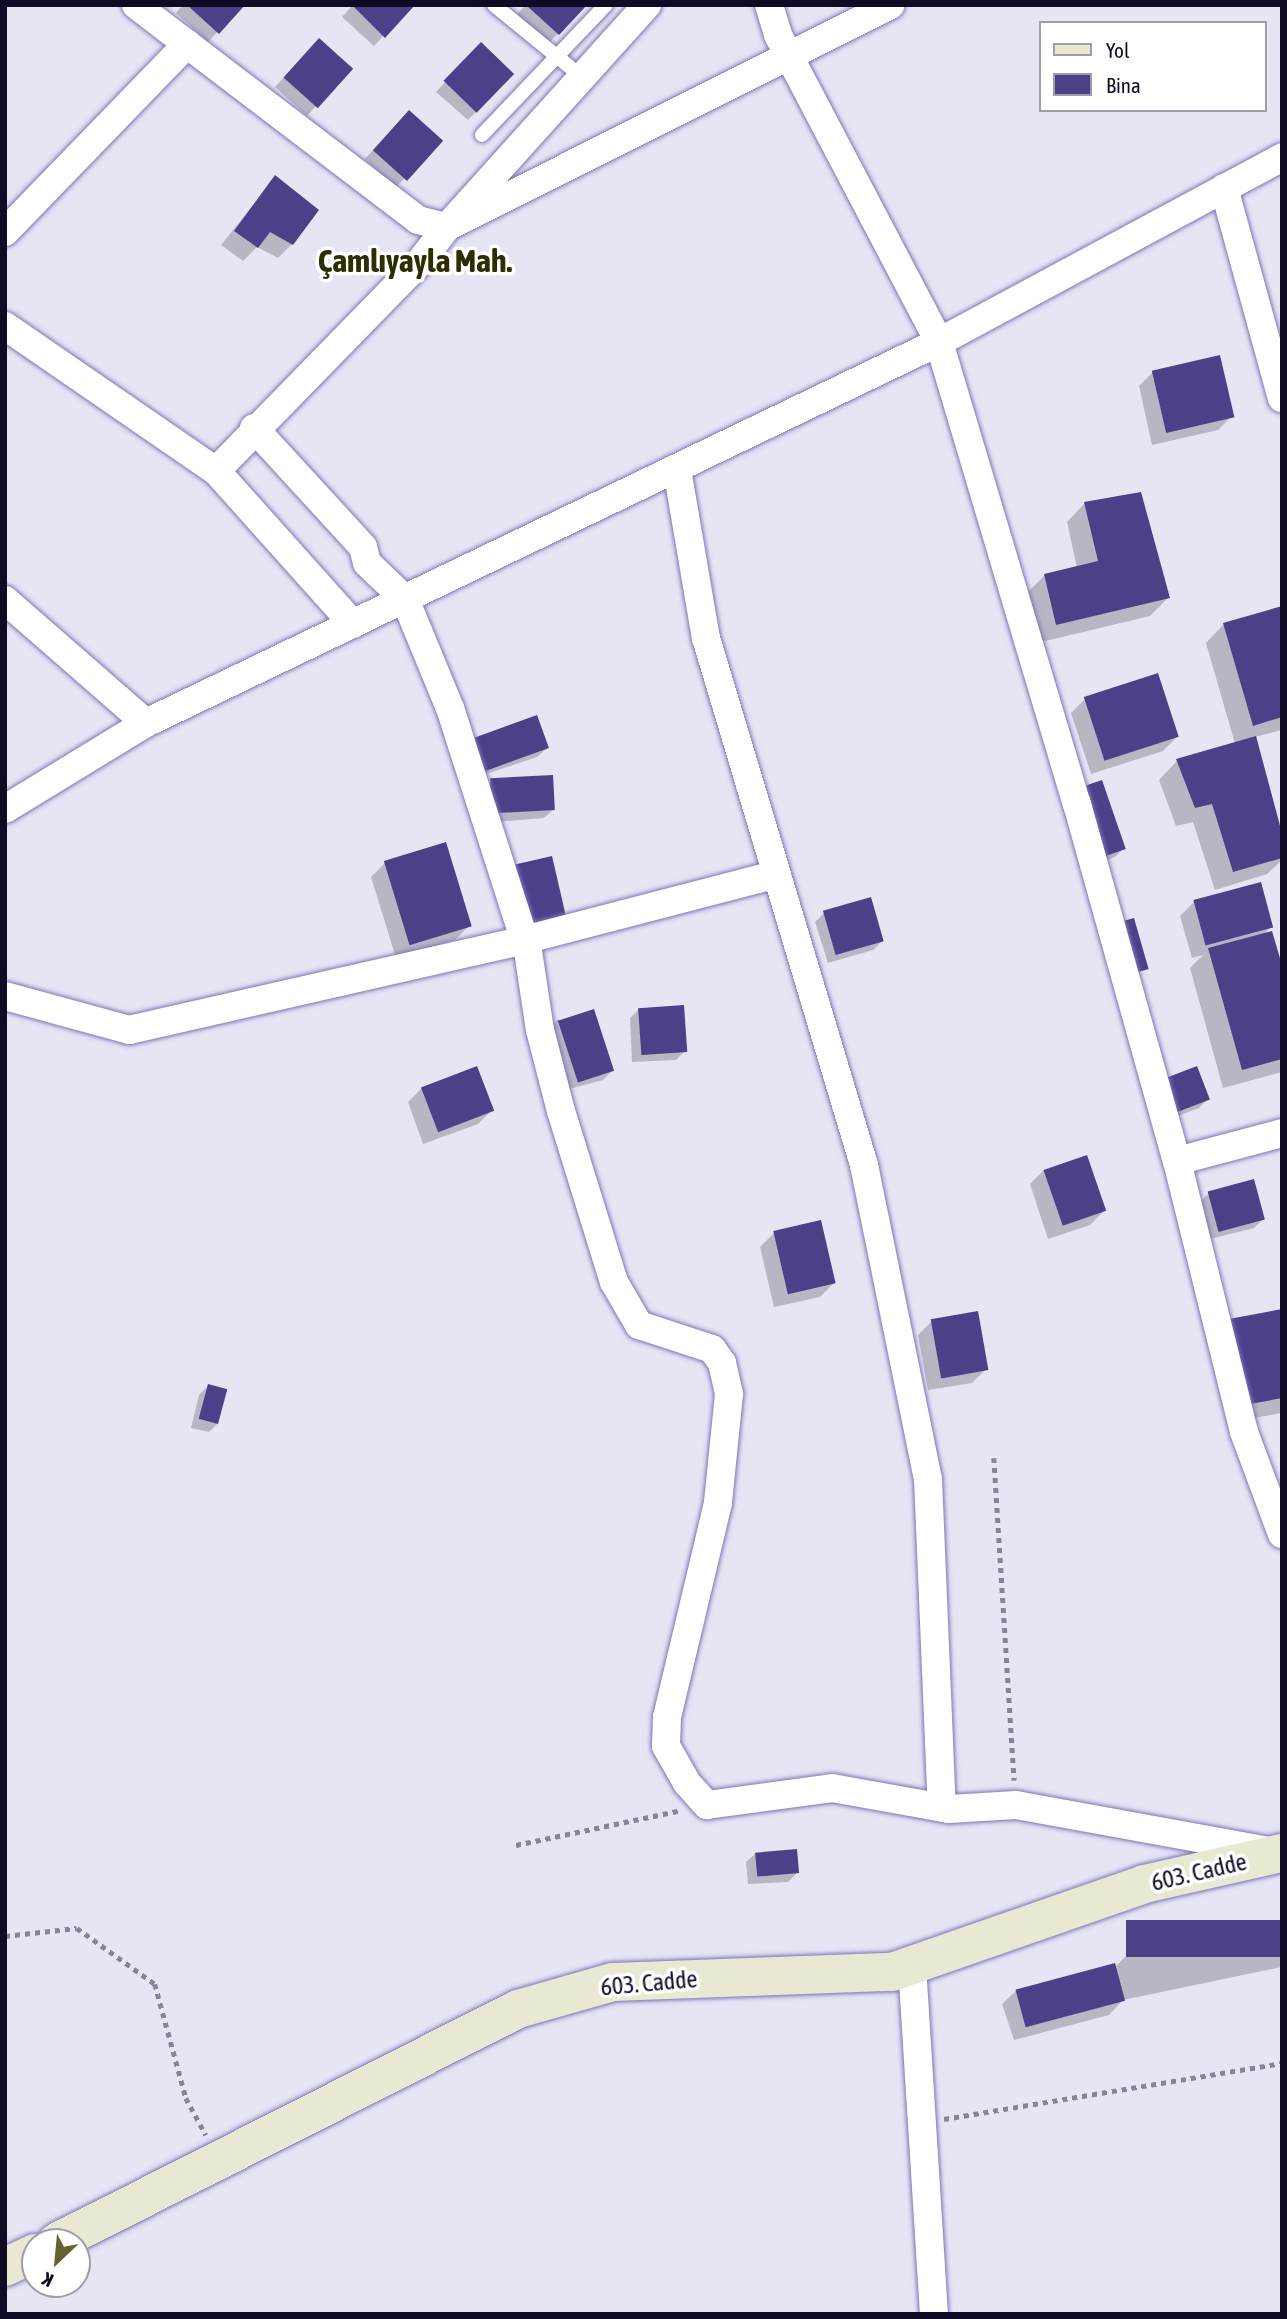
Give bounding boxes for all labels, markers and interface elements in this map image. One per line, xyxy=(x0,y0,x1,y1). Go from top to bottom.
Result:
legend xyxy=(1038,21,1266,112)
text: Yol xyxy=(1106,38,1130,62)
text: Bina xyxy=(1106,73,1141,97)
district label: Çamlıyayla Mah. xyxy=(318,242,512,280)
street label: 603. Cadde xyxy=(1148,1847,1250,1897)
street label: 603. Cadde xyxy=(599,1964,699,2002)
north arrow xyxy=(21,2228,91,2298)
text: K xyxy=(39,2268,57,2292)

